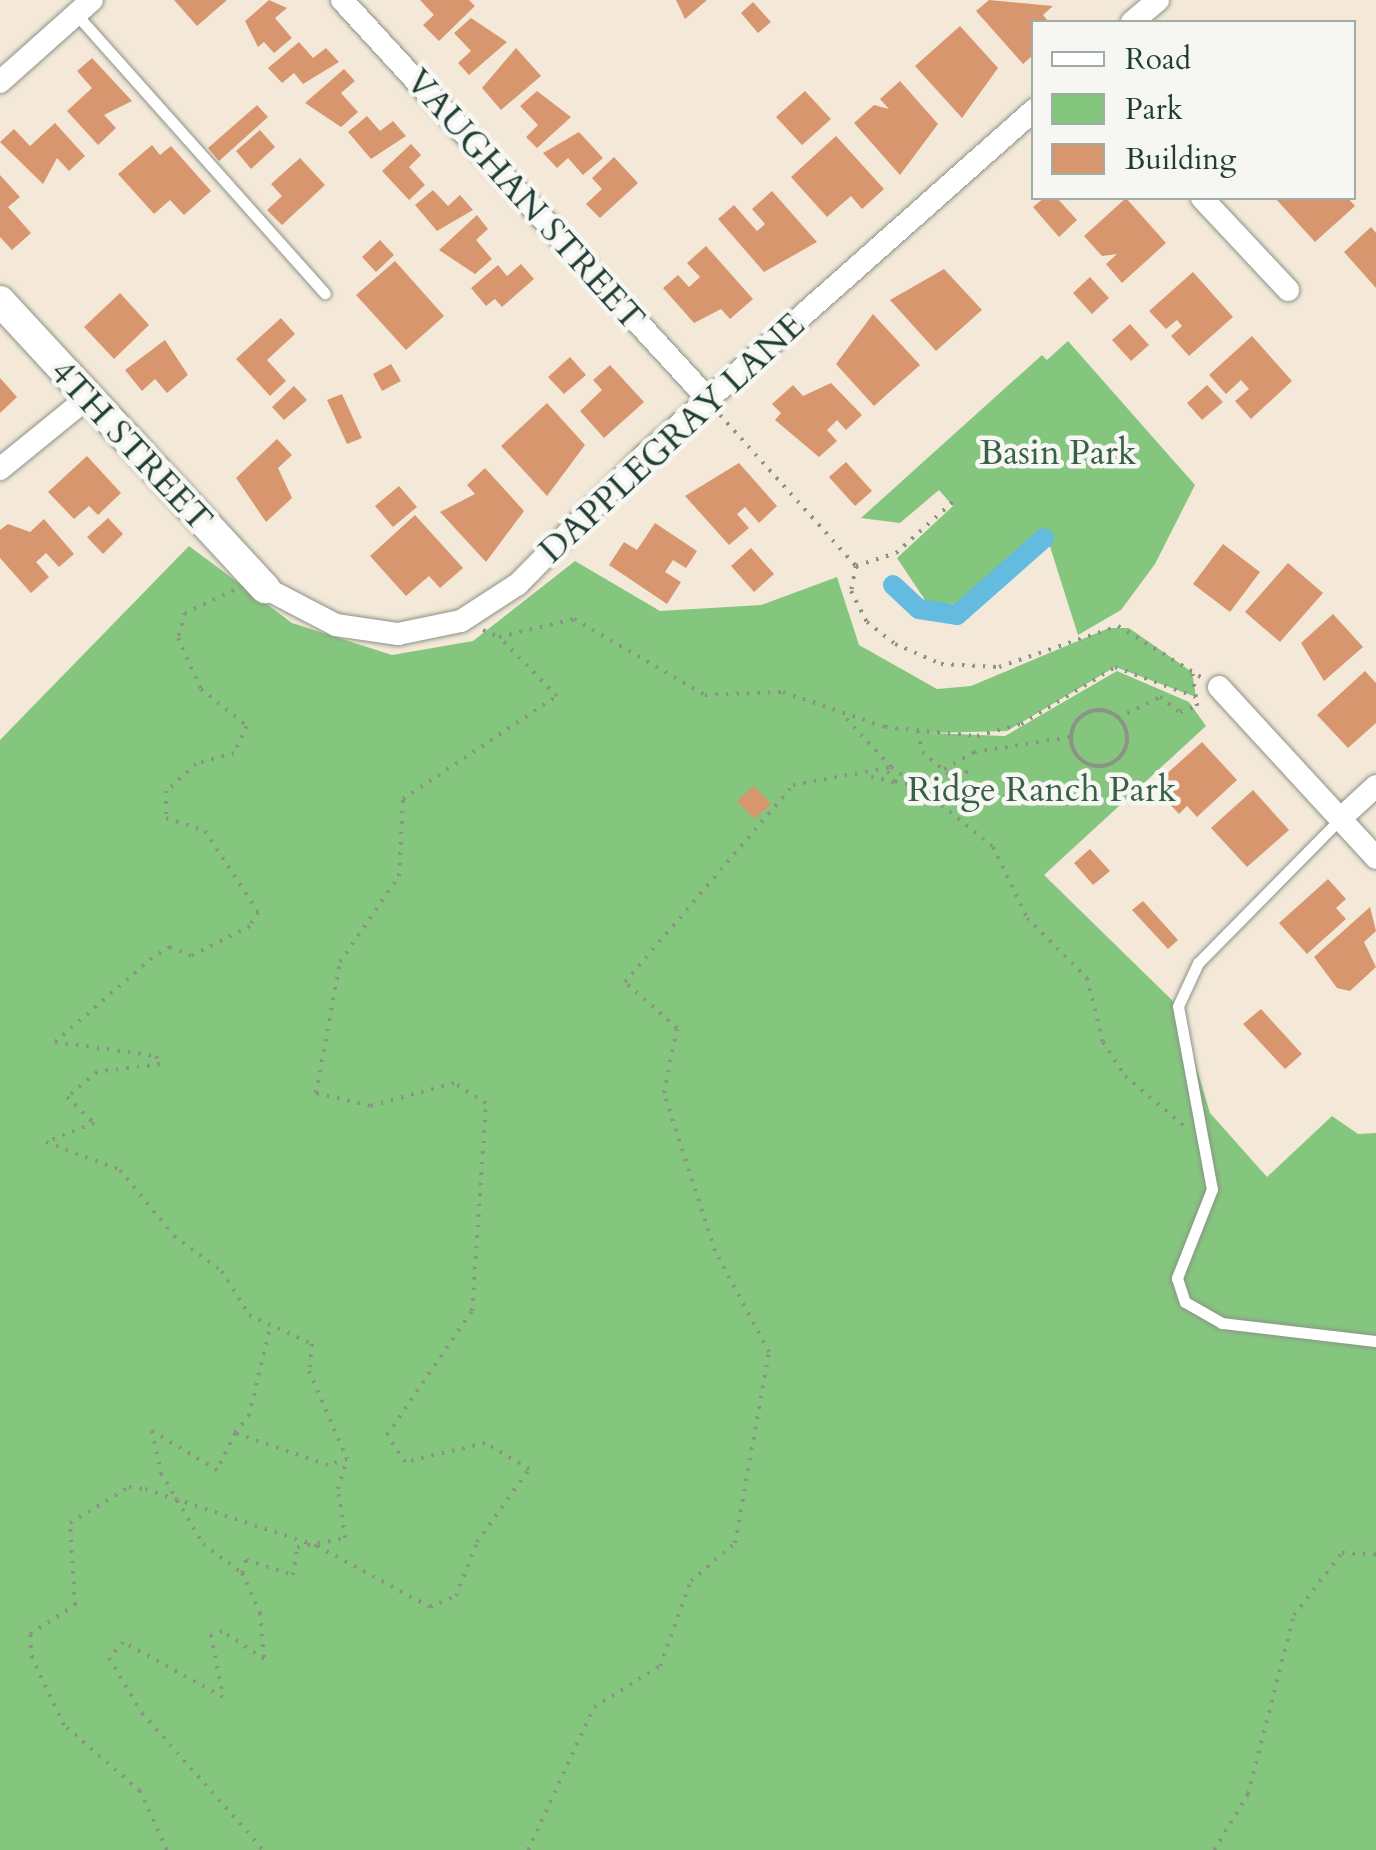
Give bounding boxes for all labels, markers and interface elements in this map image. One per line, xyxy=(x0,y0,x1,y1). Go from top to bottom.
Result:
legend xyxy=(1031,20,1356,200)
text: Road xyxy=(1125,39,1191,80)
street label: VAUGHAN STREET xyxy=(397,61,653,339)
text: Park xyxy=(1125,89,1183,130)
text: Building xyxy=(1125,139,1236,180)
street label: DAPPLEGRAY LANE xyxy=(531,304,813,572)
street label: 4TH STREET xyxy=(41,352,221,540)
park label: Basin Park xyxy=(979,432,1137,474)
park label: Ridge Ranch Park xyxy=(908,769,1176,811)

